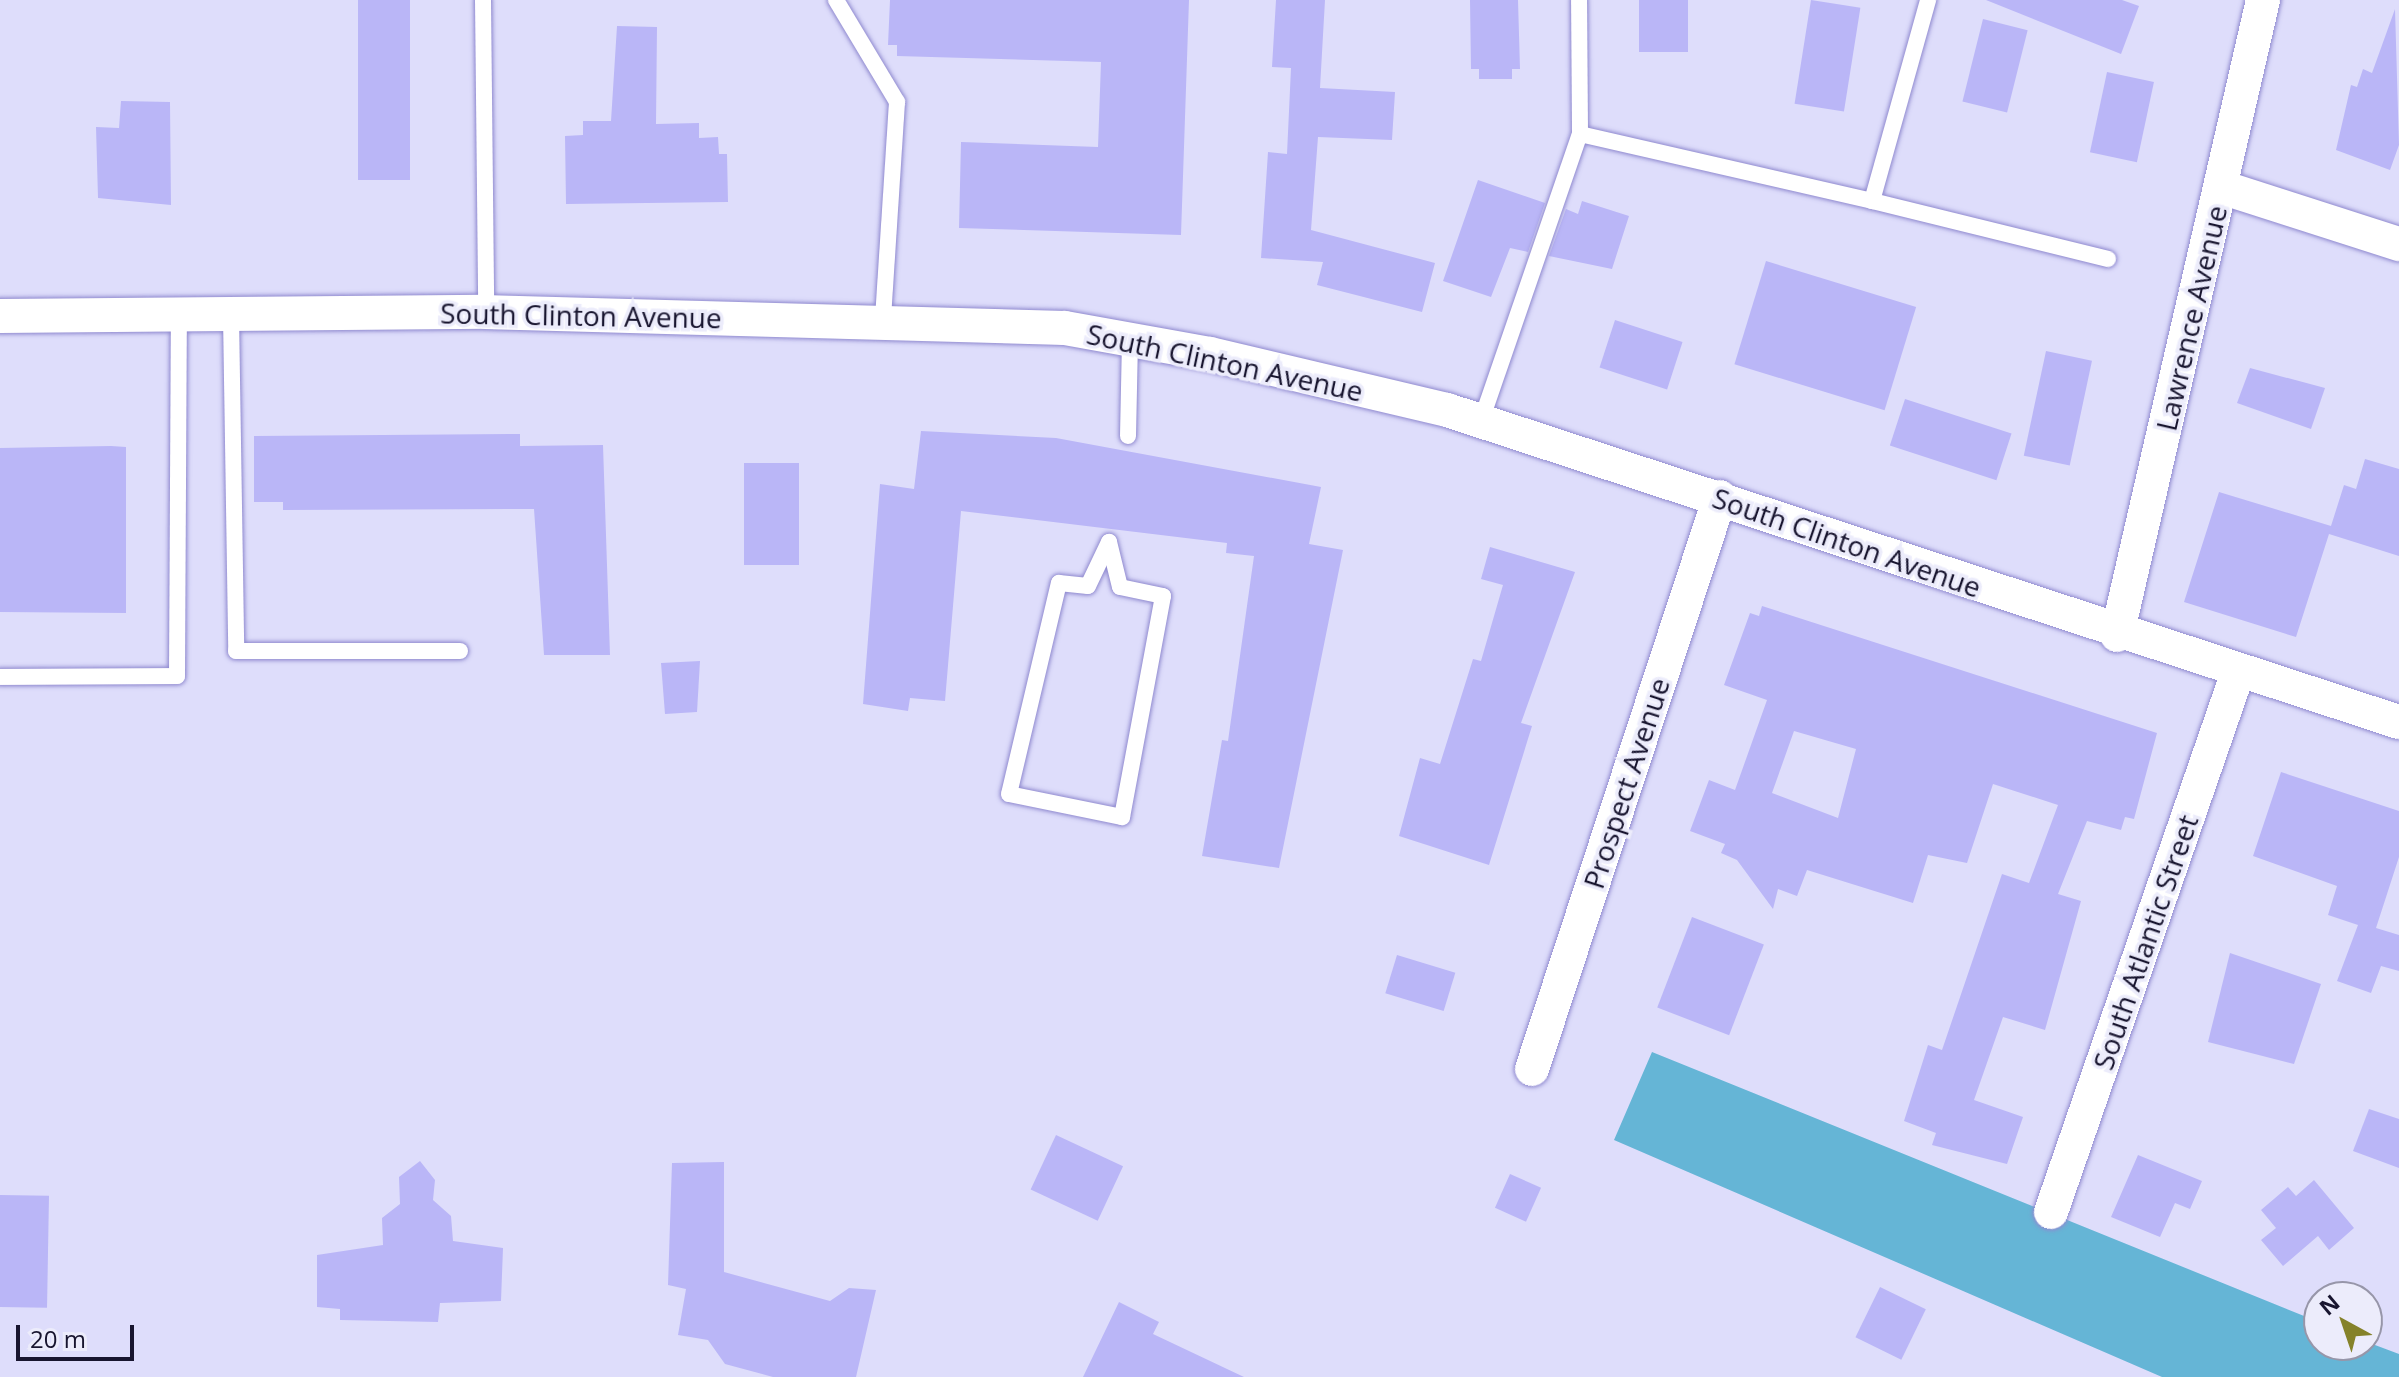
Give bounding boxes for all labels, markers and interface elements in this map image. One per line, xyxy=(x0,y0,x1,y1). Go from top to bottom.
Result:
street label: Lawrence Avenue xyxy=(2149,202,2233,434)
street label: South Clinton Avenue xyxy=(440,296,722,334)
street label: South Clinton Avenue xyxy=(1084,316,1366,408)
street label: South Clinton Avenue xyxy=(1708,480,1986,604)
street label: Prospect Avenue xyxy=(1576,673,1676,893)
street label: South Atlantic Street xyxy=(2086,810,2204,1074)
north arrow xyxy=(2303,1281,2383,1361)
text: N xyxy=(2312,1287,2345,1321)
scale bar xyxy=(20,1309,138,1359)
text: 20 m xyxy=(30,1322,86,1355)

